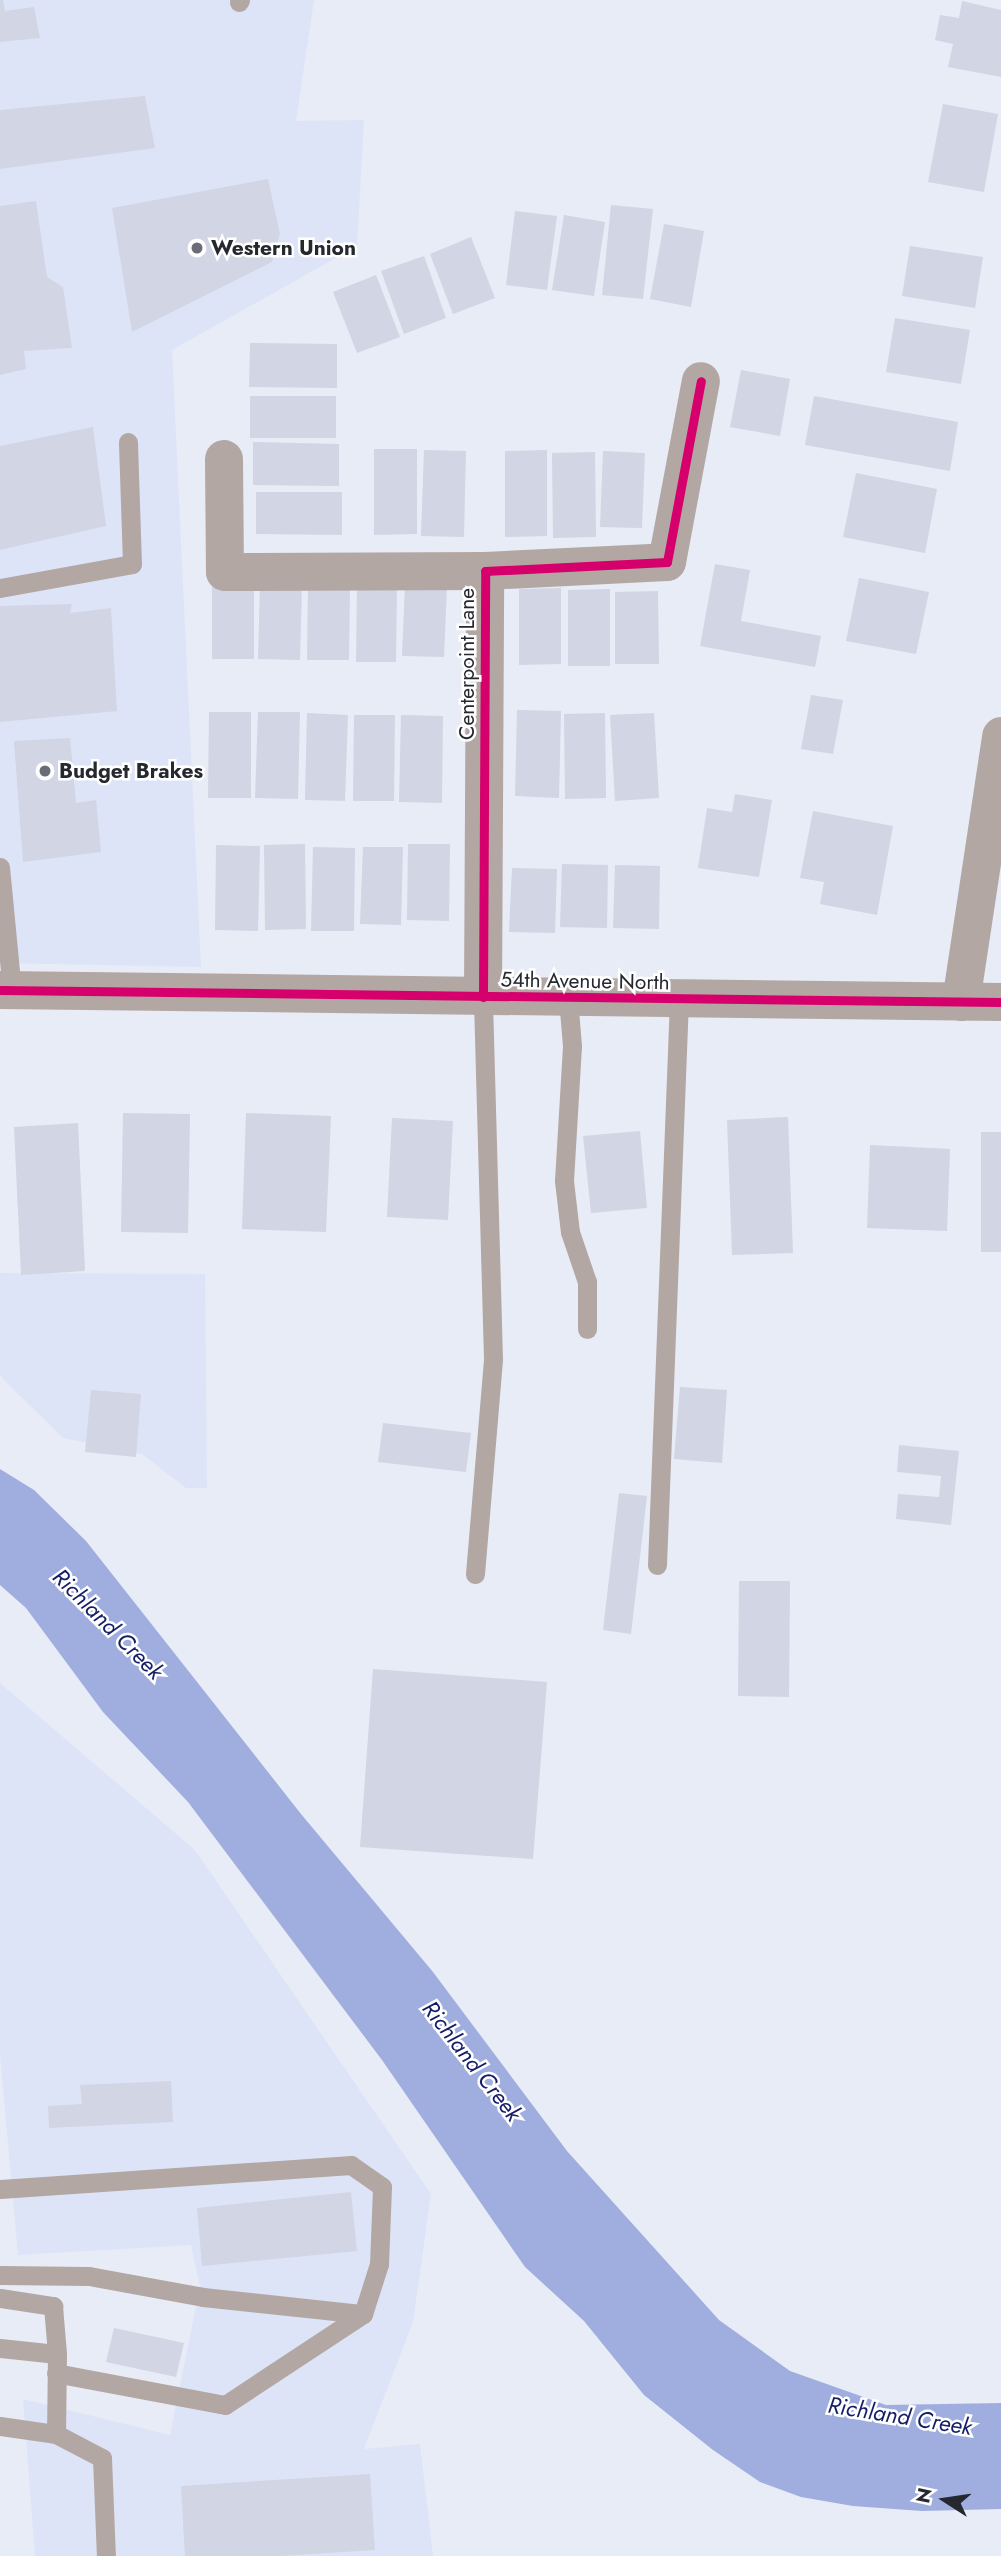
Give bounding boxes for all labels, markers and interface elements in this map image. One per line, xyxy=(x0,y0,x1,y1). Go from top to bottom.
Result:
place label: Western Union xyxy=(211,235,356,261)
marker: Western Union xyxy=(189,240,205,256)
street label: Centerpoint Lane xyxy=(454,588,480,740)
place label: Budget Brakes xyxy=(59,758,203,784)
marker: Budget Brakes xyxy=(37,763,53,779)
street label: 54th Avenue North xyxy=(500,967,670,995)
water label: Richland Creek xyxy=(47,1563,169,1685)
water label: Richland Creek xyxy=(416,1995,528,2127)
water label: Richland Creek xyxy=(826,2391,974,2441)
north arrow xyxy=(910,2465,980,2535)
text: N xyxy=(909,2485,939,2506)

